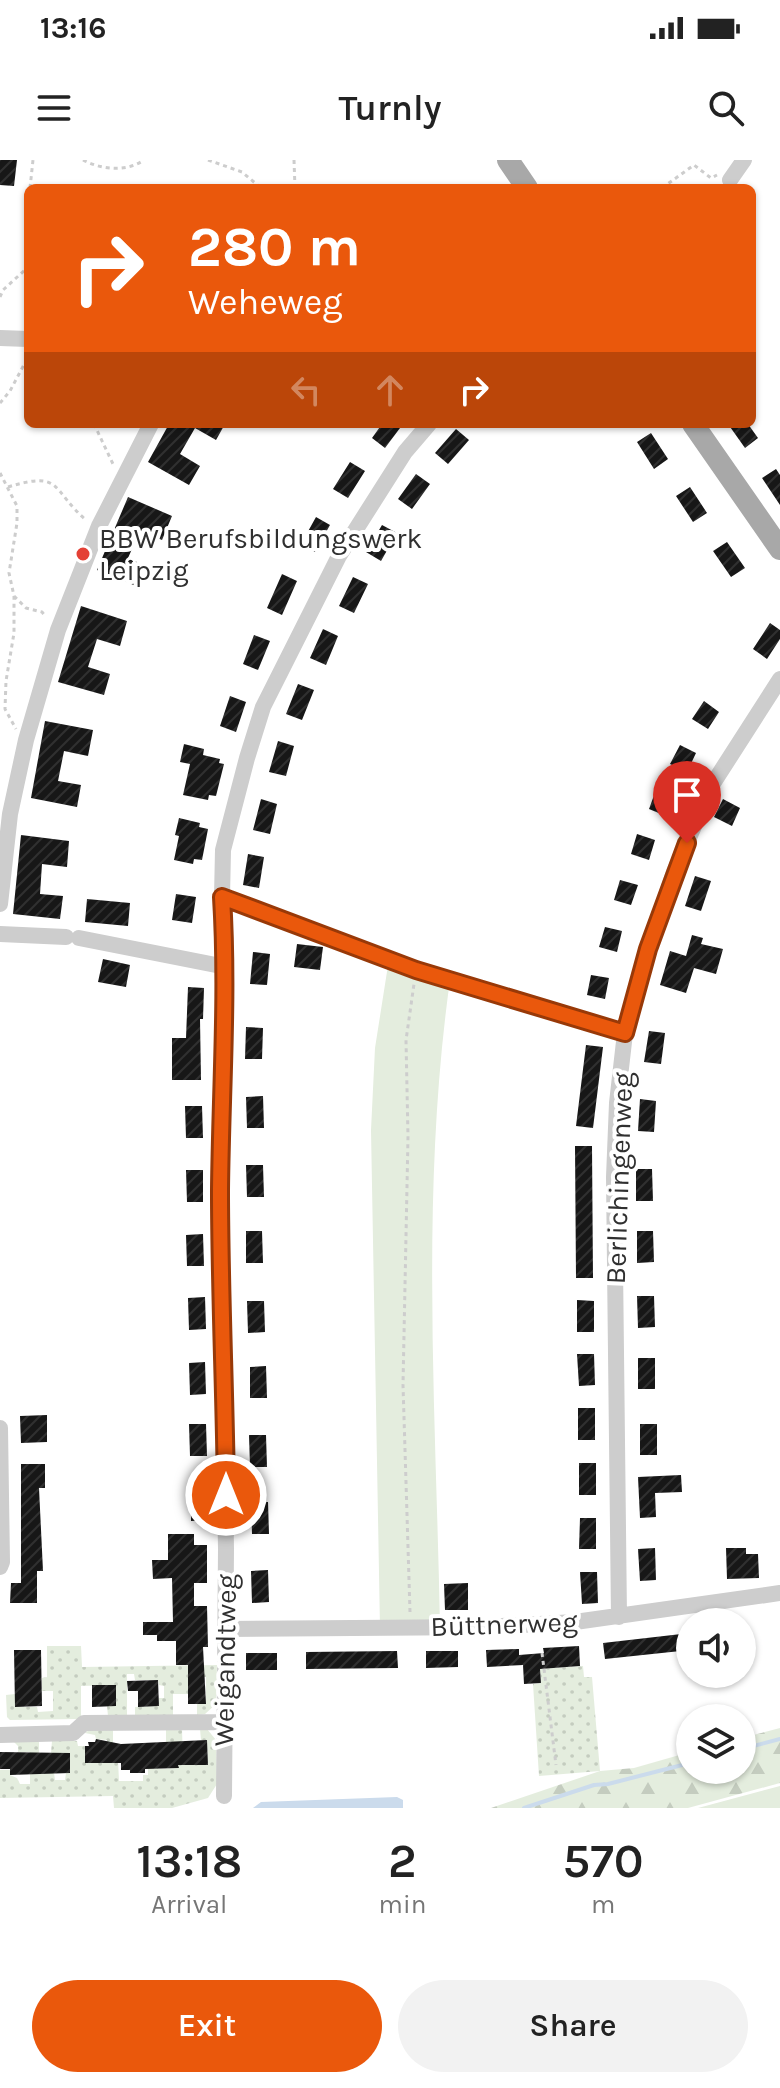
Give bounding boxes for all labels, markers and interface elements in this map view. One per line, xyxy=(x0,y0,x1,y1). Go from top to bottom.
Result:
text: 13:16 xyxy=(40,10,106,46)
icon: menu xyxy=(32,86,76,130)
icon: search xyxy=(704,86,748,130)
text: Turnly xyxy=(339,87,441,129)
text: 280 m xyxy=(188,214,361,279)
icon: right xyxy=(56,216,160,320)
text: Weheweg xyxy=(188,281,343,323)
icon: left xyxy=(284,368,328,412)
icon: ahead xyxy=(368,368,412,412)
icon: right xyxy=(452,368,496,412)
place label: BBW Berufsbildungswerk Leipzig xyxy=(99,522,422,587)
marker: BBW Berufsbildungswerk Leipzig xyxy=(74,545,92,563)
pin xyxy=(653,761,721,843)
icon: arrive xyxy=(665,773,709,817)
street label: Berlichingenweg xyxy=(599,1071,639,1285)
position arrow xyxy=(184,1453,268,1537)
street label: Weigandtweg xyxy=(207,1573,243,1747)
street label: Büttnerweg xyxy=(430,1605,578,1643)
map controls xyxy=(676,1608,756,1784)
button: sound xyxy=(676,1608,756,1688)
button: layers xyxy=(676,1704,756,1784)
text: 13:18 xyxy=(136,1833,242,1889)
text: 2 xyxy=(388,1833,417,1889)
text: 570 xyxy=(563,1833,644,1889)
text: Arrival xyxy=(151,1889,227,1920)
text: min xyxy=(379,1889,426,1920)
text: m xyxy=(591,1889,615,1920)
button: Exit xyxy=(32,1980,382,2072)
button: Share xyxy=(398,1980,748,2072)

